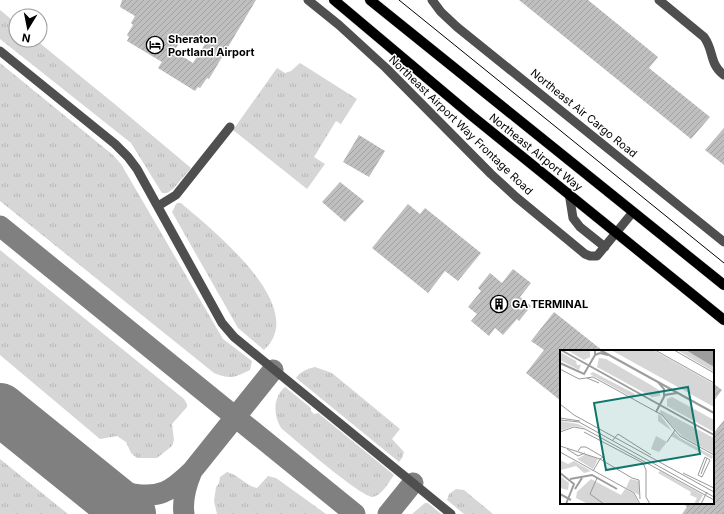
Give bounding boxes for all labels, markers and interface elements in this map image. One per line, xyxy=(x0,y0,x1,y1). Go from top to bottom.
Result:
north arrow xyxy=(8,8,48,48)
text: N xyxy=(21,30,32,45)
place label: Sheraton Portland Airport xyxy=(168,32,254,59)
hotel icon: Sheraton Portland Airport xyxy=(145,35,165,55)
street label: Northeast Airport Way Frontage Road xyxy=(386,53,536,197)
street label: Northeast Air Cargo Road xyxy=(528,66,640,160)
street label: Northeast Airport Way xyxy=(487,110,585,194)
building icon: GA TERMINAL xyxy=(489,294,509,314)
place label: GA TERMINAL xyxy=(512,297,588,311)
inset map xyxy=(560,350,714,504)

